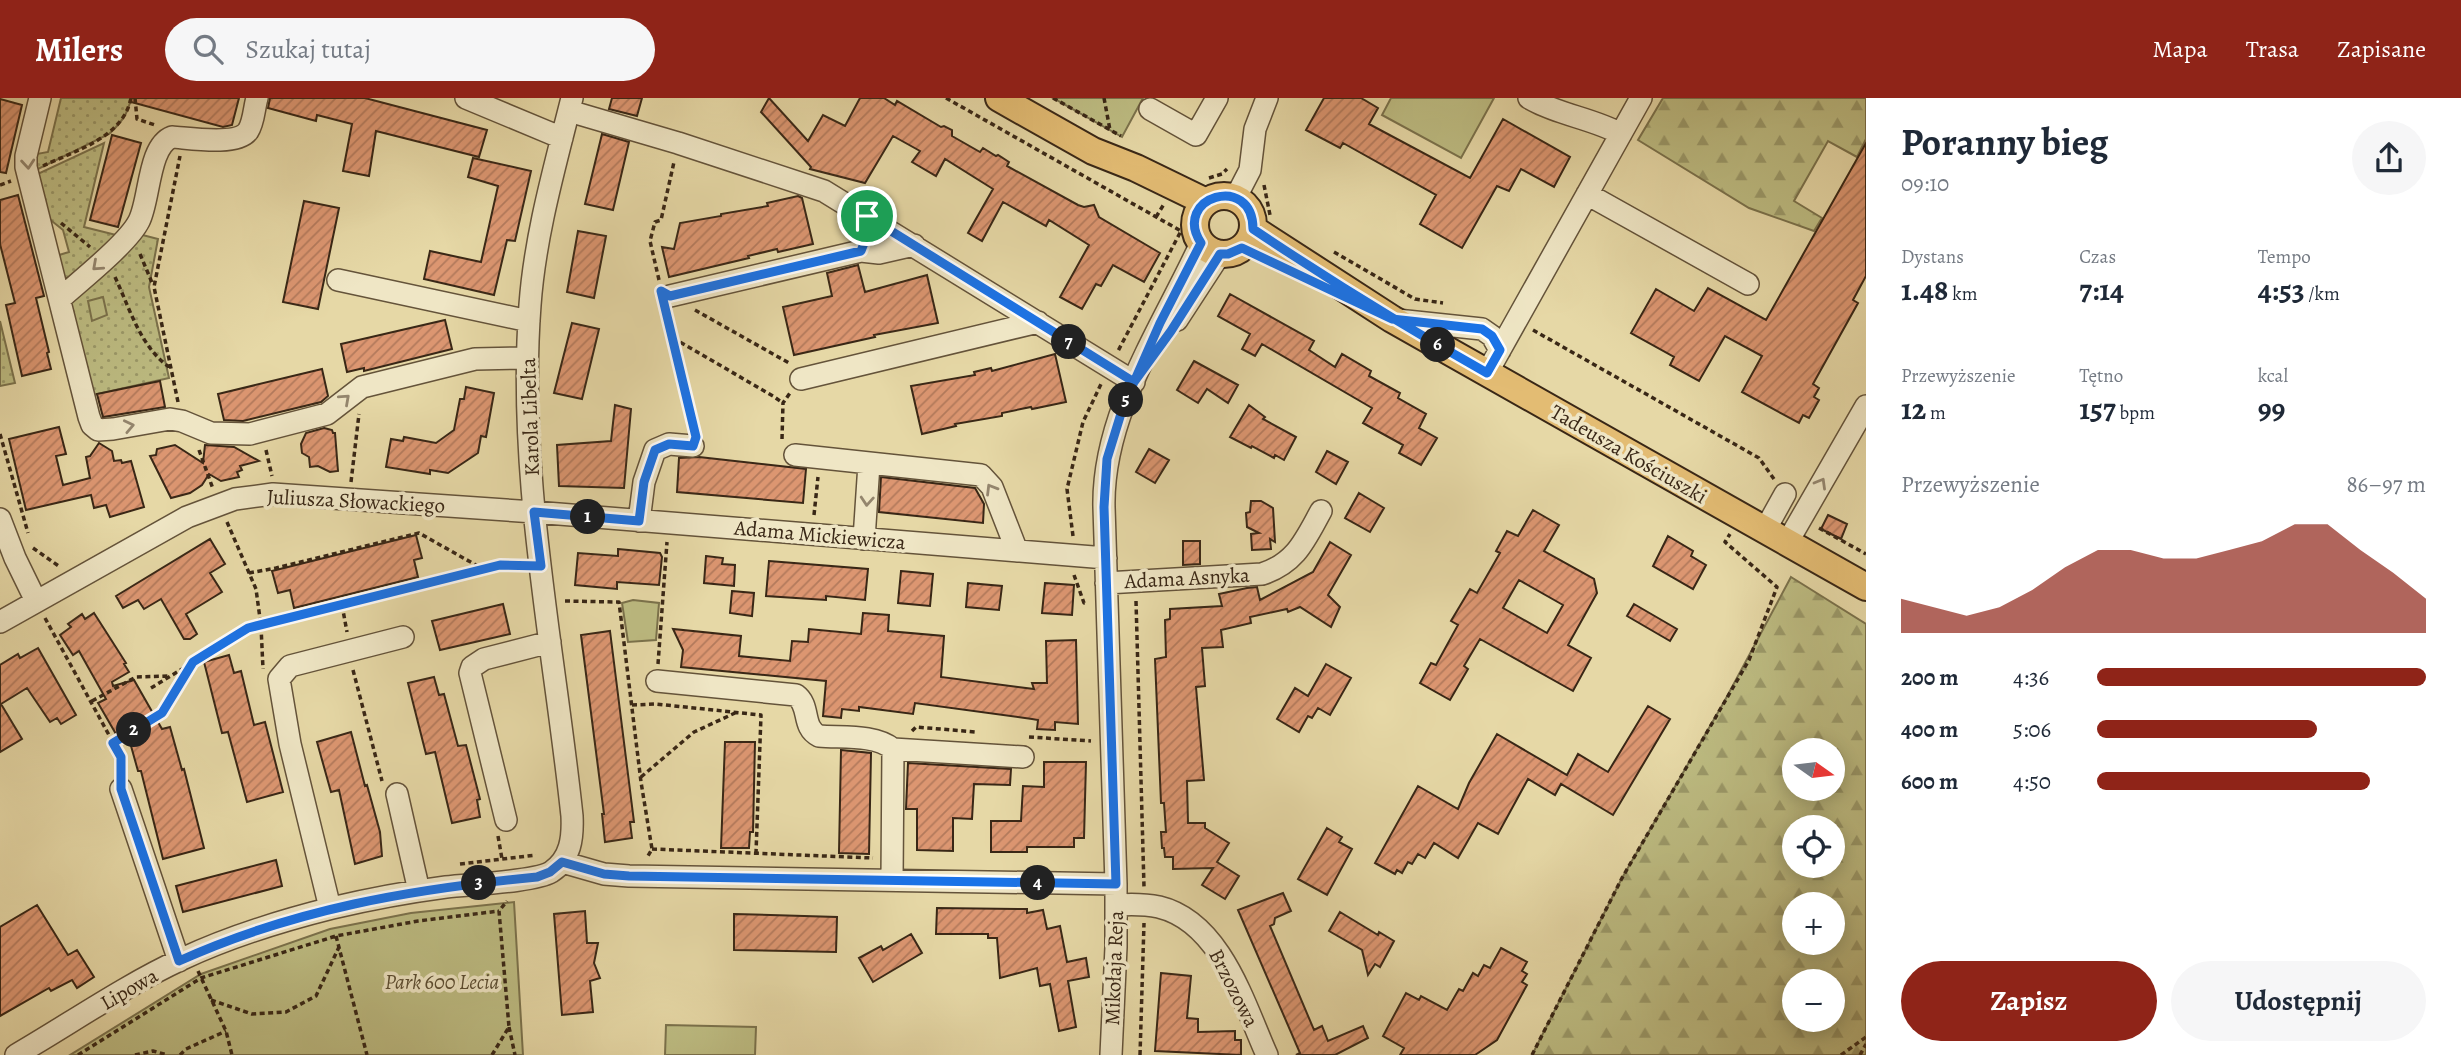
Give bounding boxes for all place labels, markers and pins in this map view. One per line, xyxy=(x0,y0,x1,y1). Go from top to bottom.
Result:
pin xyxy=(837,186,897,246)
pin: 7 xyxy=(1052,324,1086,360)
pin: 6 xyxy=(1420,328,1456,362)
pin: 5 xyxy=(1108,382,1144,418)
pin: 1 xyxy=(570,500,606,534)
pin: 2 xyxy=(116,712,152,748)
pin: 3 xyxy=(462,866,496,900)
pin: 4 xyxy=(1020,866,1056,900)

